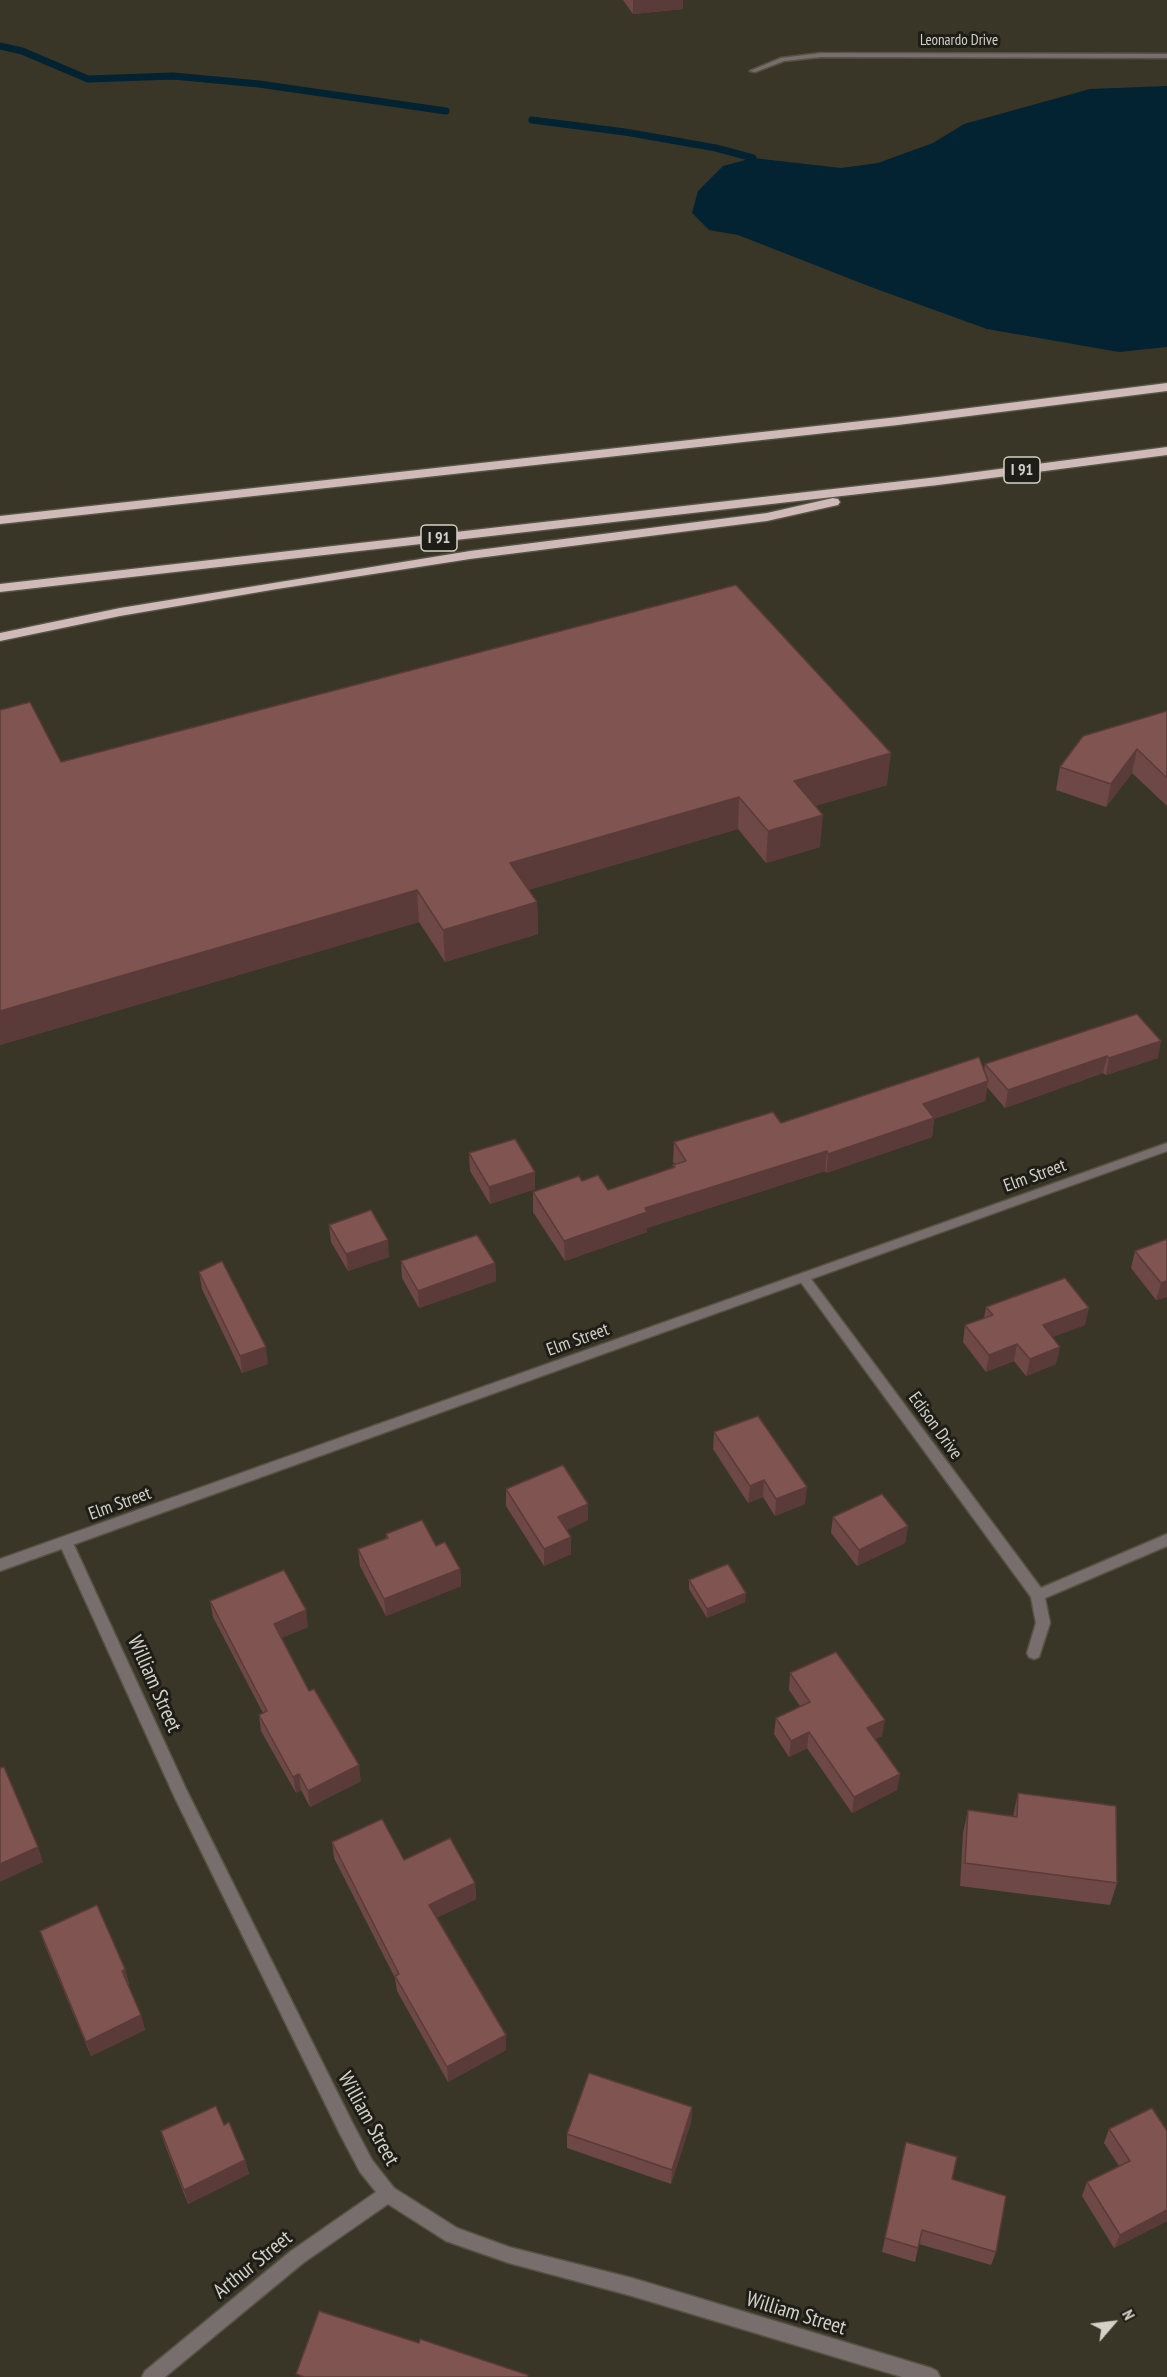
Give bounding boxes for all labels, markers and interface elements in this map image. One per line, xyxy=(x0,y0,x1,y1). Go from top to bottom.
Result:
street label: Leonardo Drive xyxy=(920,32,998,50)
road number: I 91 xyxy=(1004,457,1040,483)
road number: I 91 xyxy=(421,525,457,551)
street label: Elm Street xyxy=(1001,1155,1069,1197)
street label: Elm Street xyxy=(544,1319,612,1361)
street label: Edison Drive xyxy=(903,1388,967,1464)
street label: Elm Street xyxy=(86,1483,154,1525)
street label: William Street xyxy=(122,1632,186,1736)
street label: William Street xyxy=(332,2068,404,2170)
street label: Arthur Street xyxy=(209,2226,297,2304)
street label: William Street xyxy=(743,2287,849,2341)
north arrow xyxy=(1083,2293,1143,2353)
text: N xyxy=(1118,2306,1140,2323)

